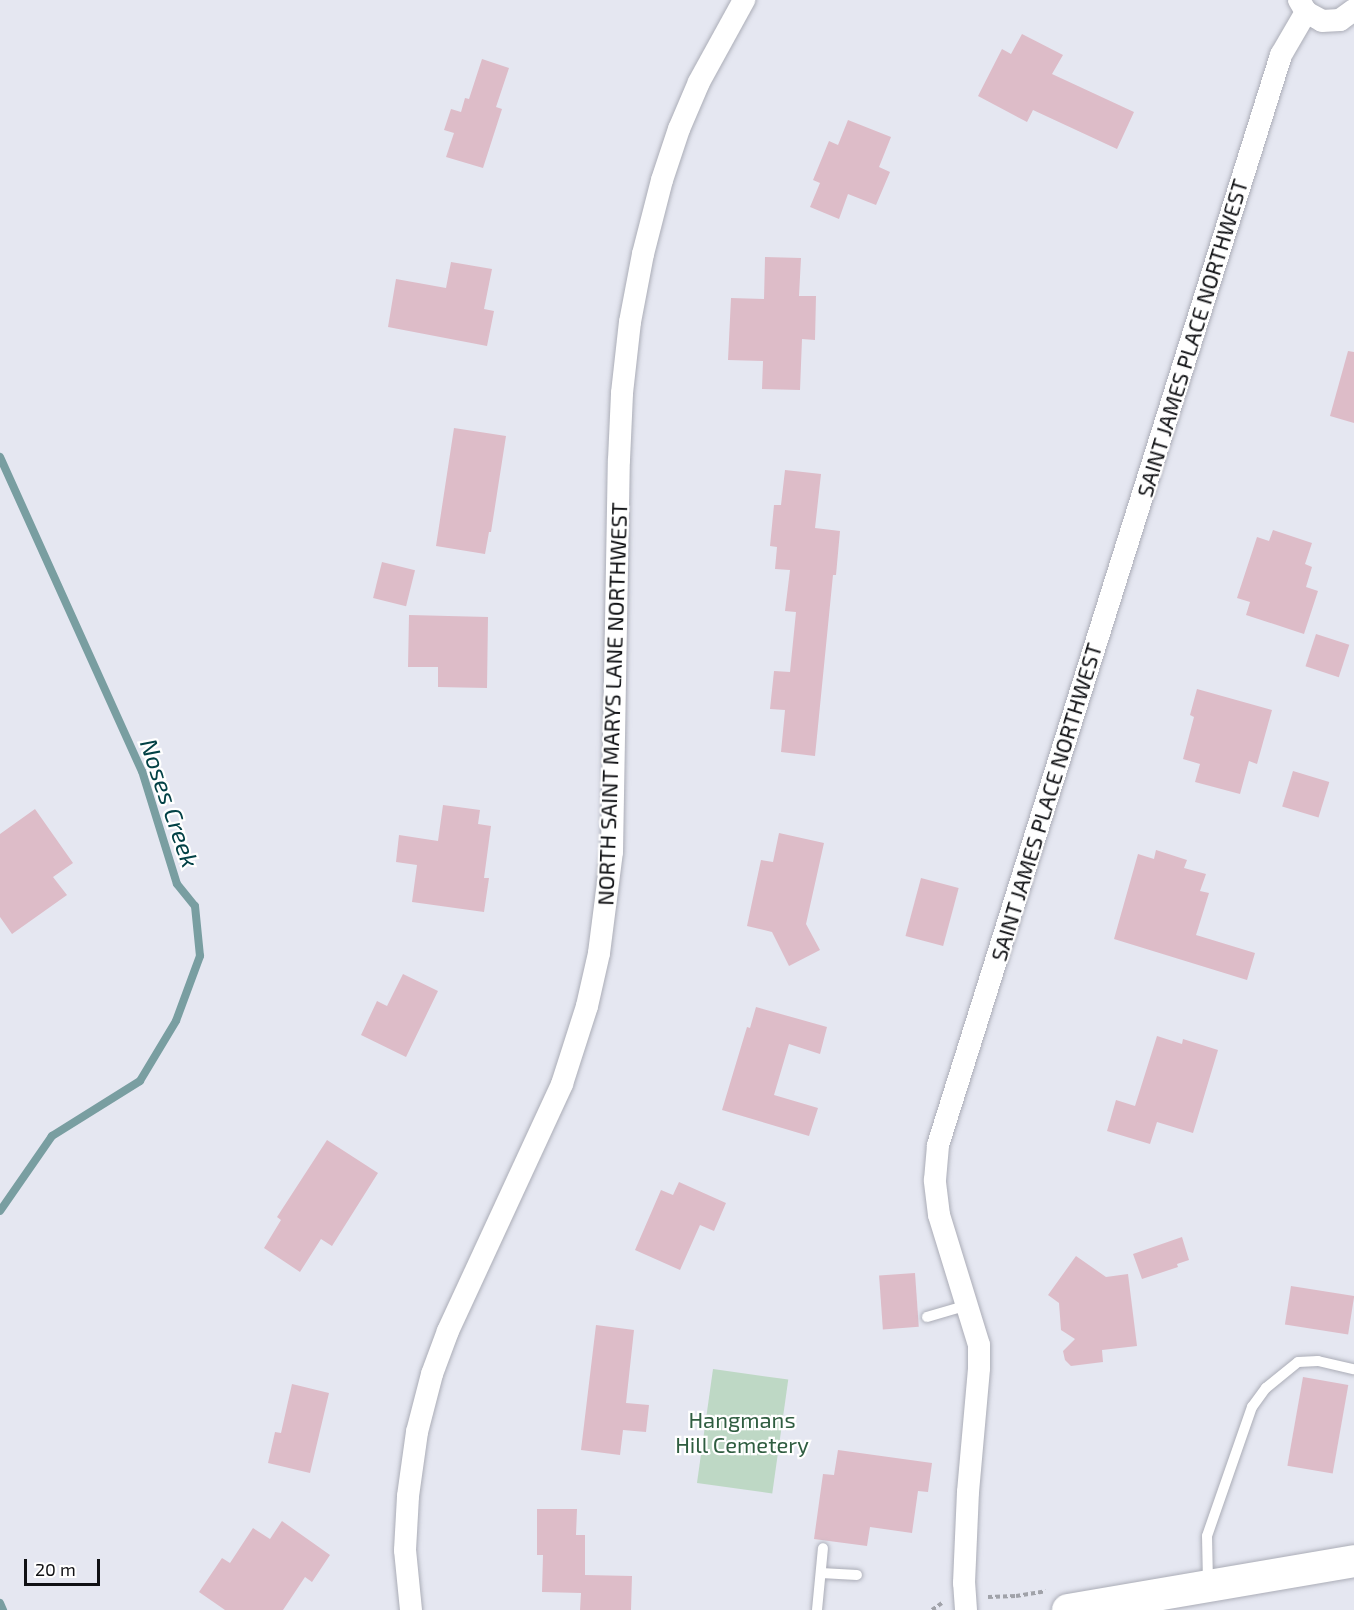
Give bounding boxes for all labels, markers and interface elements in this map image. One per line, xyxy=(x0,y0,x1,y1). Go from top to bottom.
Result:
street label: SAINT JAMES PLACE NORTHWEST xyxy=(1131,175,1253,501)
street label: NORTH SAINT MARYS LANE NORTHWEST xyxy=(592,502,632,906)
street label: SAINT JAMES PLACE NORTHWEST xyxy=(985,639,1107,965)
water label: Noses Creek xyxy=(135,735,205,871)
park label: Hangmans Hill Cemetery xyxy=(675,1406,809,1458)
scale bar xyxy=(27,1547,104,1585)
text: 20 m xyxy=(35,1558,76,1580)

